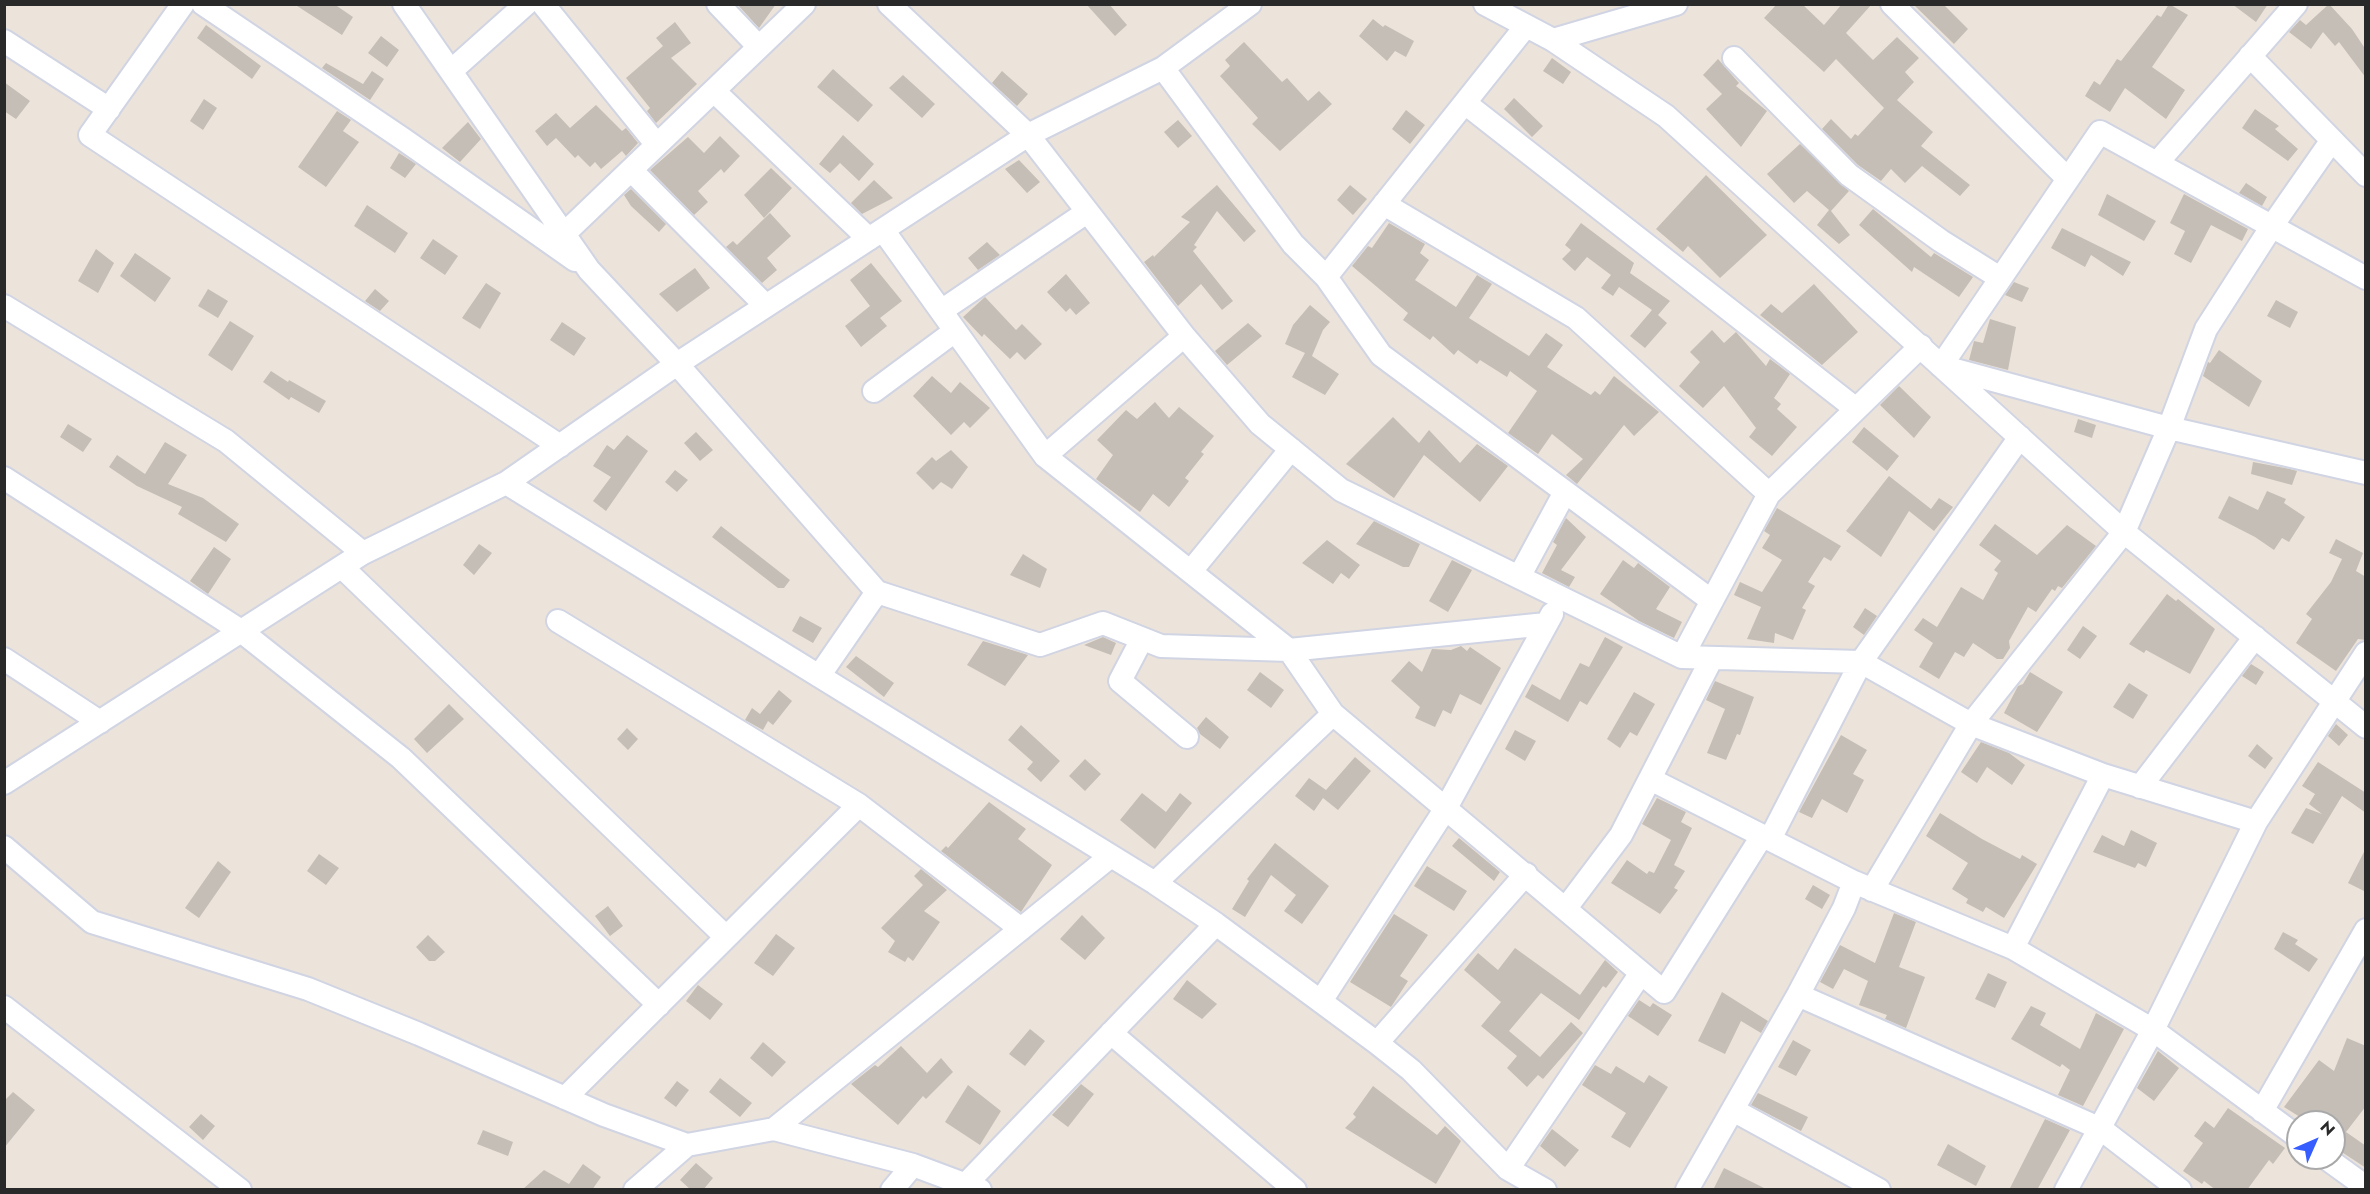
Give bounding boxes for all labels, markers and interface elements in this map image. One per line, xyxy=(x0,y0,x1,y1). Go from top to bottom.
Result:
north arrow xyxy=(2286,1110,2346,1170)
text: N xyxy=(2315,1116,2340,1141)

